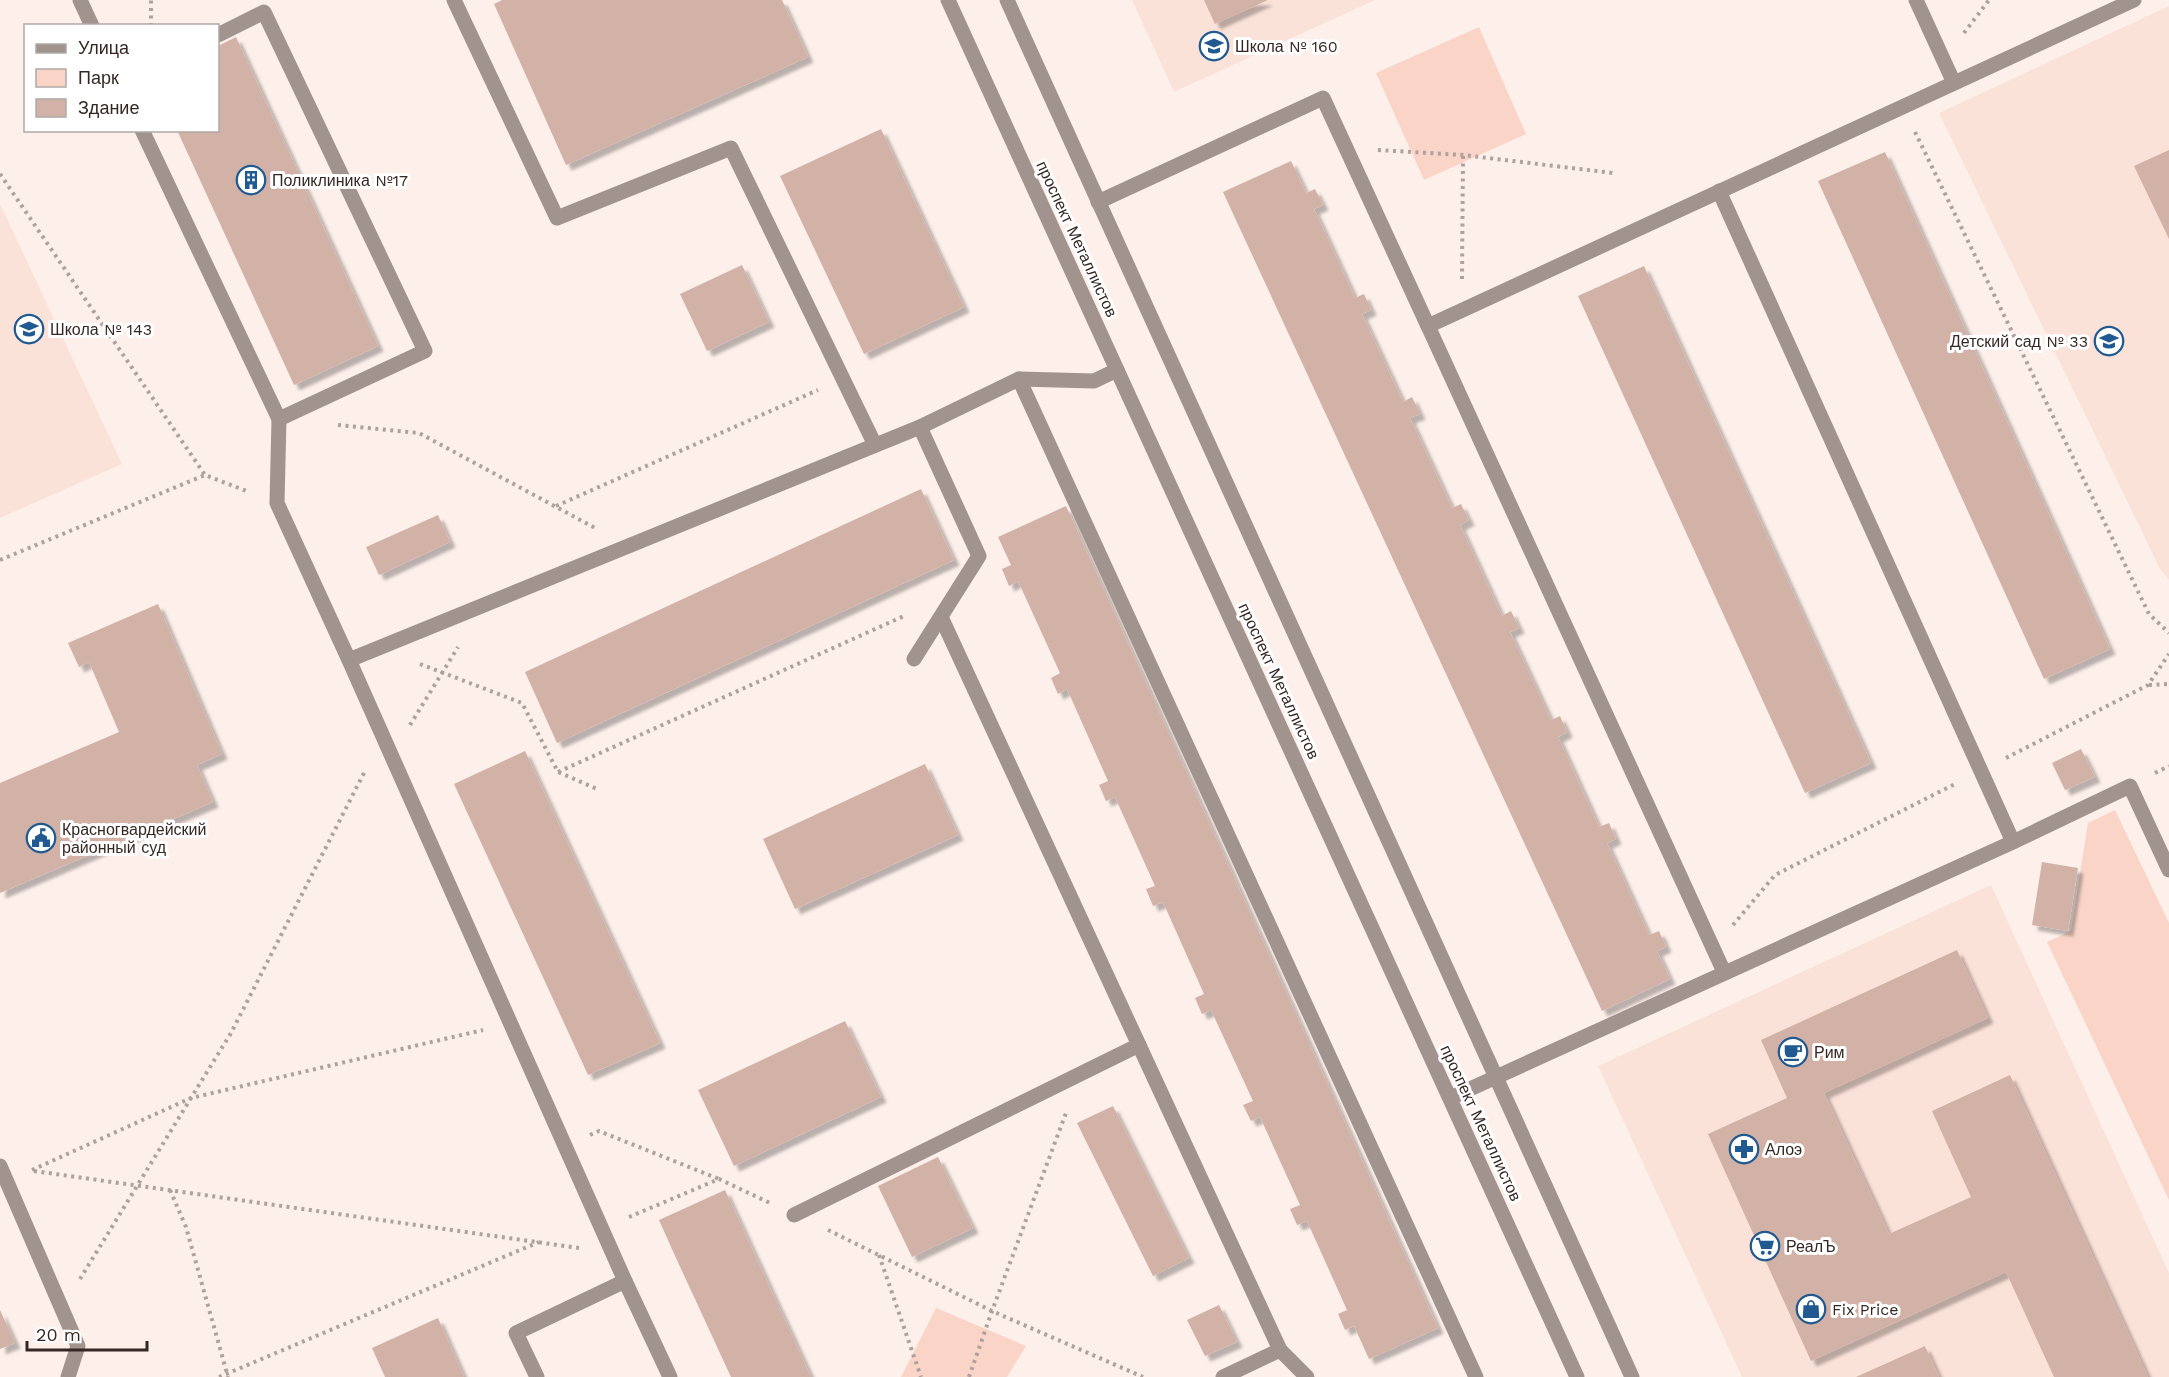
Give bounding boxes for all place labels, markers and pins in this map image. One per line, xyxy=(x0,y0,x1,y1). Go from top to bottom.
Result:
school or university icon: Школа № 160 xyxy=(1198,30,1230,62)
place label: Школа № 160 xyxy=(1235,37,1338,56)
building icon: Поликлиника №17 xyxy=(235,164,267,196)
place label: Поликлиника №17 xyxy=(272,171,408,190)
school or university icon: Школа № 143 xyxy=(13,313,45,345)
place label: Школа № 143 xyxy=(50,320,152,339)
school or university icon: Детский сад № 33 xyxy=(2093,325,2125,357)
place label: Детский сад № 33 xyxy=(1950,332,2088,351)
place label: Красногвардейский районный суд xyxy=(62,820,206,857)
public building icon: Красногвардейский районный суд xyxy=(25,822,57,854)
cafe icon: Рим xyxy=(1777,1036,1809,1068)
place label: Рим xyxy=(1814,1043,1845,1062)
pharmacy icon: Алоэ xyxy=(1728,1133,1760,1165)
place label: Алоэ xyxy=(1765,1140,1802,1159)
supermarket icon: РеалЪ xyxy=(1749,1230,1781,1262)
place label: РеалЪ xyxy=(1786,1237,1836,1256)
shop icon: Fix Price xyxy=(1795,1293,1827,1325)
place label: Fix Price xyxy=(1832,1300,1898,1319)

